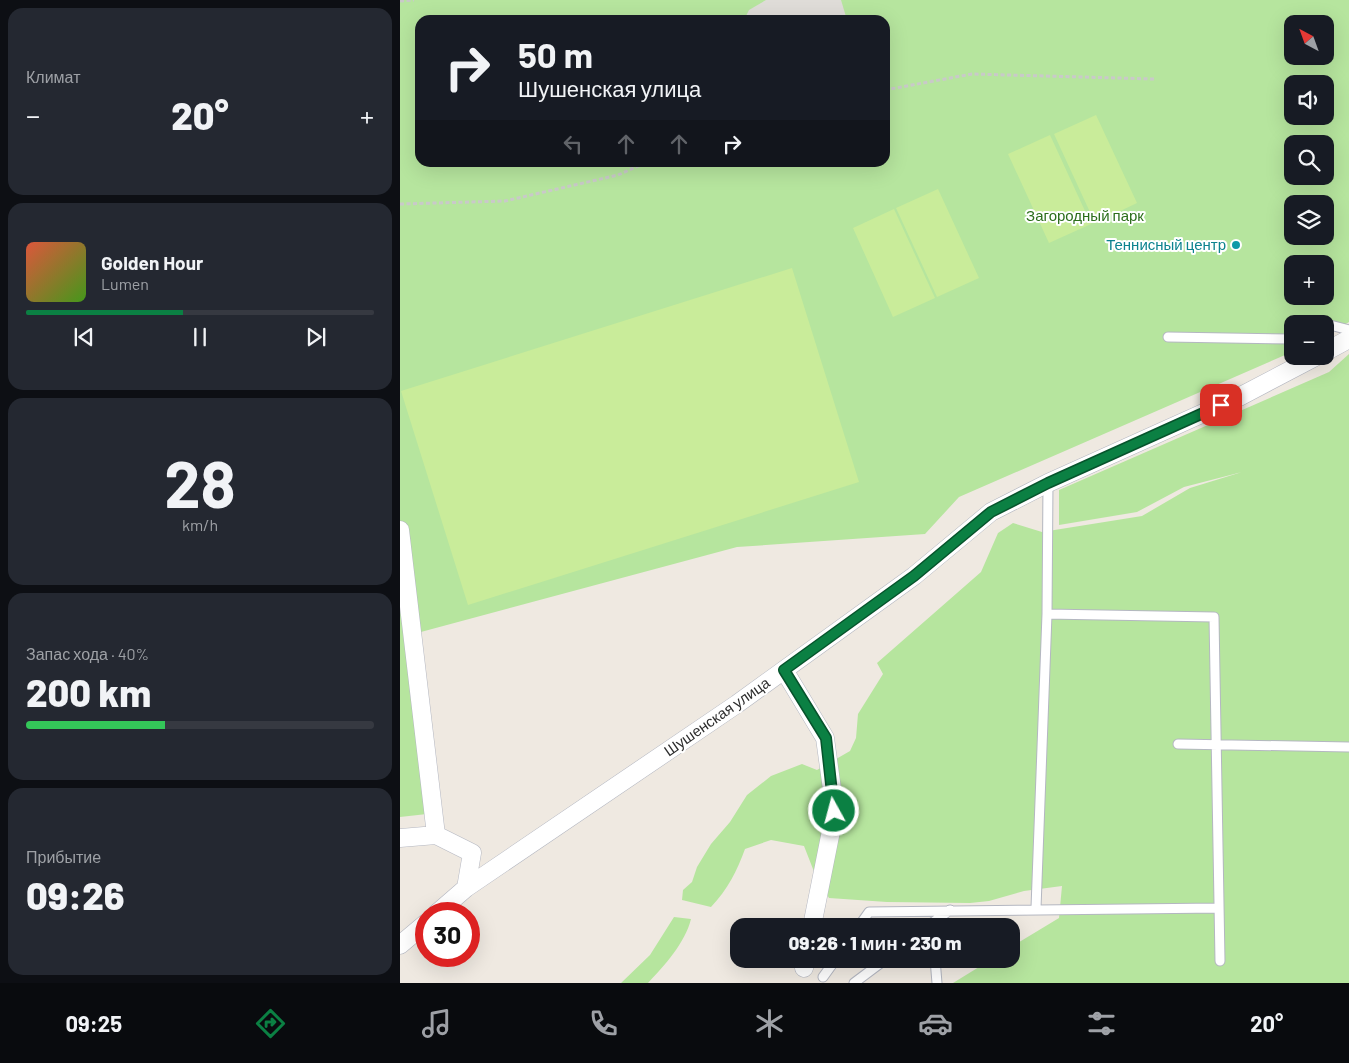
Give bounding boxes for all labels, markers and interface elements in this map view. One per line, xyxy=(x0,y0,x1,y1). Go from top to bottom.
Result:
north arrow xyxy=(1284,15,1334,65)
map controls xyxy=(1284,15,1334,365)
text: 50 m xyxy=(518,33,593,75)
icon: right xyxy=(435,35,500,100)
text: Климат xyxy=(26,67,80,86)
text: Шушенская улица xyxy=(518,75,701,101)
button: sound xyxy=(1284,75,1334,125)
text: 20° xyxy=(171,92,229,138)
text: − xyxy=(26,98,40,132)
text: + xyxy=(360,98,374,132)
icon: left xyxy=(559,130,587,158)
icon: ahead xyxy=(612,130,640,158)
icon: ahead xyxy=(665,130,693,158)
icon: right xyxy=(718,130,746,158)
button: search xyxy=(1284,135,1334,185)
button: layers xyxy=(1284,195,1334,245)
park label: Загородный парк xyxy=(1026,206,1144,224)
place label: Теннисный центр xyxy=(1106,235,1226,253)
marker: Теннисный центр xyxy=(1230,239,1242,251)
text: Golden Hour xyxy=(101,251,203,274)
button: + xyxy=(1284,255,1334,305)
text: Lumen xyxy=(101,274,149,293)
button: − xyxy=(1284,315,1334,365)
icon: previous xyxy=(70,323,98,351)
icon: pause xyxy=(186,323,214,351)
icon: next xyxy=(302,323,330,351)
pin xyxy=(1200,384,1242,426)
icon: arrive xyxy=(1207,391,1235,419)
text: 28 xyxy=(164,443,236,521)
text: km/h xyxy=(182,515,218,534)
text: Запас хода · 40% xyxy=(26,644,149,663)
text: 200 km xyxy=(26,669,151,715)
street label: Шушенская улица xyxy=(660,673,773,759)
position arrow xyxy=(807,784,859,836)
text: Прибытие xyxy=(26,847,101,866)
text: 09:26 xyxy=(26,872,124,918)
speed limit sign: 30 xyxy=(415,902,480,967)
text: 09:26 · 1 мин · 230 m xyxy=(789,931,961,954)
icon: directions xyxy=(253,1006,288,1041)
icon: music xyxy=(419,1006,454,1041)
icon: phone xyxy=(586,1006,621,1041)
icon: climate xyxy=(752,1006,787,1041)
icon: car xyxy=(918,1006,953,1041)
icon: filters xyxy=(1084,1006,1119,1041)
text: 09:25 xyxy=(66,1010,122,1036)
text: 20° xyxy=(1250,1010,1283,1036)

